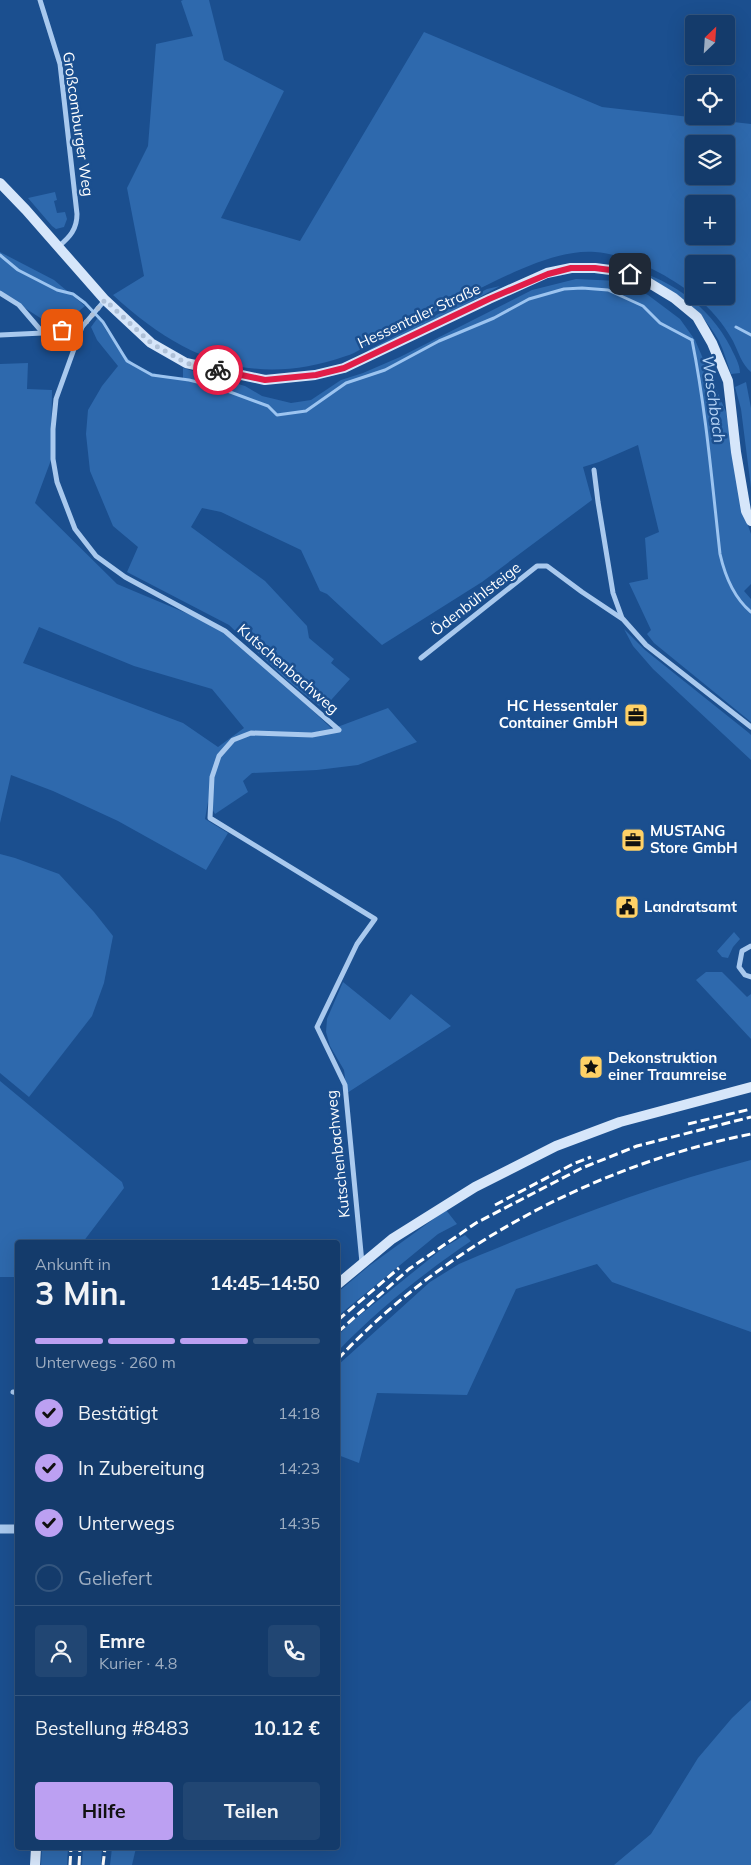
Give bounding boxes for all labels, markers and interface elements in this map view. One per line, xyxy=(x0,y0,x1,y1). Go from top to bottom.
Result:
north arrow xyxy=(685,15,735,65)
map controls xyxy=(685,15,735,305)
street label: Großcomburger Weg xyxy=(59,50,98,198)
button: locate xyxy=(685,75,735,125)
button: layers xyxy=(685,135,735,185)
button: + xyxy=(685,195,735,245)
pin xyxy=(609,253,651,295)
button: − xyxy=(685,255,735,305)
icon: home xyxy=(616,260,644,288)
street label: Hessentaler Straße xyxy=(354,279,483,352)
pin xyxy=(41,309,83,351)
icon: bag xyxy=(48,316,76,344)
courier xyxy=(193,345,243,395)
water label: Waschbach xyxy=(698,354,730,444)
icon: bike xyxy=(204,356,232,384)
street label: Ödenbühlsteige xyxy=(427,558,524,640)
street label: Kutschenbachweg xyxy=(234,619,343,718)
place label: HC Hessentaler Container GmbH xyxy=(499,696,618,732)
office icon: HC Hessentaler Container GmbH xyxy=(623,702,649,728)
place label: MUSTANG Store GmbH xyxy=(650,821,738,857)
office icon: MUSTANG Store GmbH xyxy=(620,827,646,853)
public building icon: Landratsamt xyxy=(614,894,640,920)
place label: Landratsamt xyxy=(644,897,737,916)
place label: Dekonstruktion einer Traumreise xyxy=(608,1048,727,1084)
place icon: Dekonstruktion einer Traumreise xyxy=(578,1054,604,1080)
street label: Kutschenbachweg xyxy=(321,1089,354,1219)
text: Ankunft in xyxy=(35,1254,111,1274)
text: 14:45–14:50 xyxy=(210,1271,320,1295)
text: 3 Min. xyxy=(35,1273,126,1313)
text: Unterwegs · 260 m xyxy=(35,1352,176,1372)
icon: check xyxy=(35,1399,63,1427)
text: Bestätigt xyxy=(78,1401,158,1425)
text: 14:18 xyxy=(278,1403,320,1423)
icon: check xyxy=(35,1454,63,1482)
text: In Zubereitung xyxy=(78,1456,205,1480)
text: 14:23 xyxy=(278,1458,320,1478)
icon: check xyxy=(35,1509,63,1537)
text: Unterwegs xyxy=(78,1511,175,1535)
text: 14:35 xyxy=(278,1513,320,1533)
text: Geliefert xyxy=(78,1566,152,1590)
button: person xyxy=(35,1625,87,1677)
button: phone xyxy=(268,1625,320,1677)
text: Emre xyxy=(99,1629,145,1653)
text: Kurier · 4.8 xyxy=(99,1653,177,1673)
text: Bestellung #8483 xyxy=(35,1716,189,1740)
text: 10.12 € xyxy=(253,1716,320,1740)
button: Hilfe xyxy=(35,1782,173,1840)
button: Teilen xyxy=(183,1782,320,1840)

